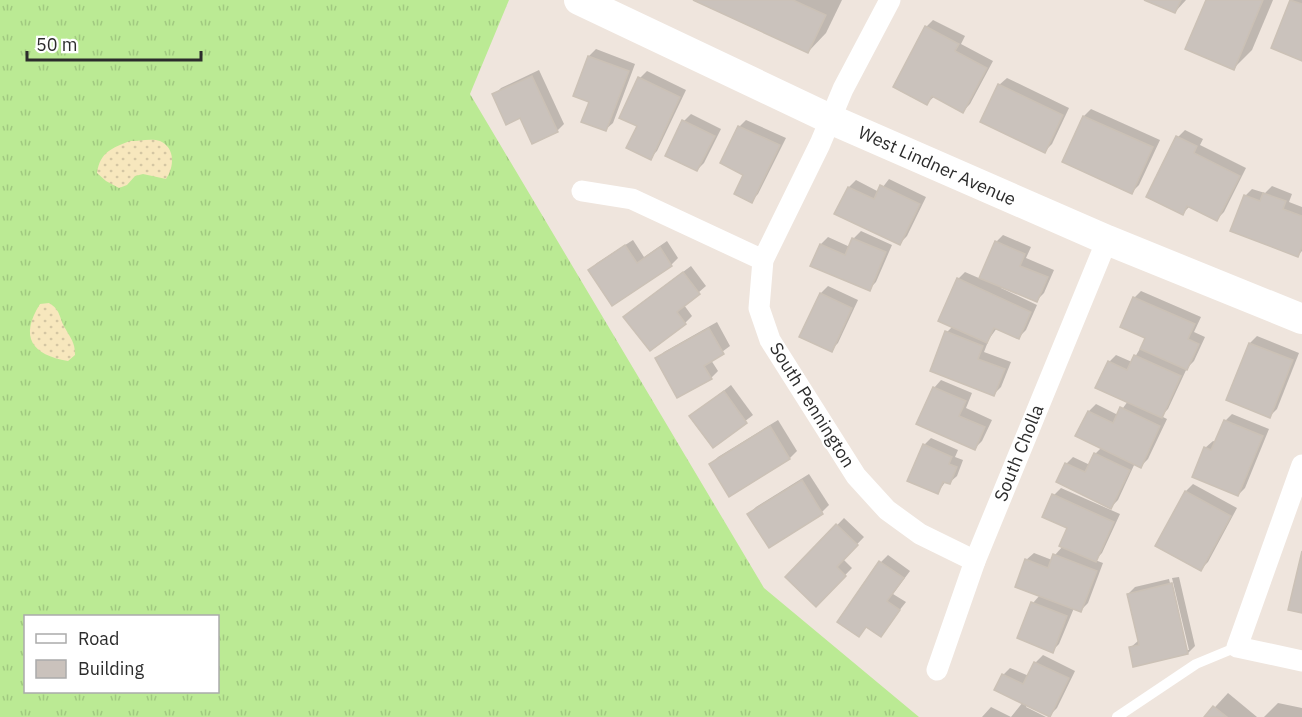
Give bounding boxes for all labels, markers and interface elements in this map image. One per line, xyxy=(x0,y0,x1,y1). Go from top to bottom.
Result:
scale bar xyxy=(27,24,201,62)
text: 50 m xyxy=(36,33,78,56)
street label: West Lindner Avenue xyxy=(855,120,1020,211)
street label: South Pennington xyxy=(765,338,860,472)
street label: South Cholla xyxy=(989,401,1049,505)
legend xyxy=(24,615,219,693)
text: Road xyxy=(78,627,119,650)
text: Building xyxy=(78,657,145,680)

